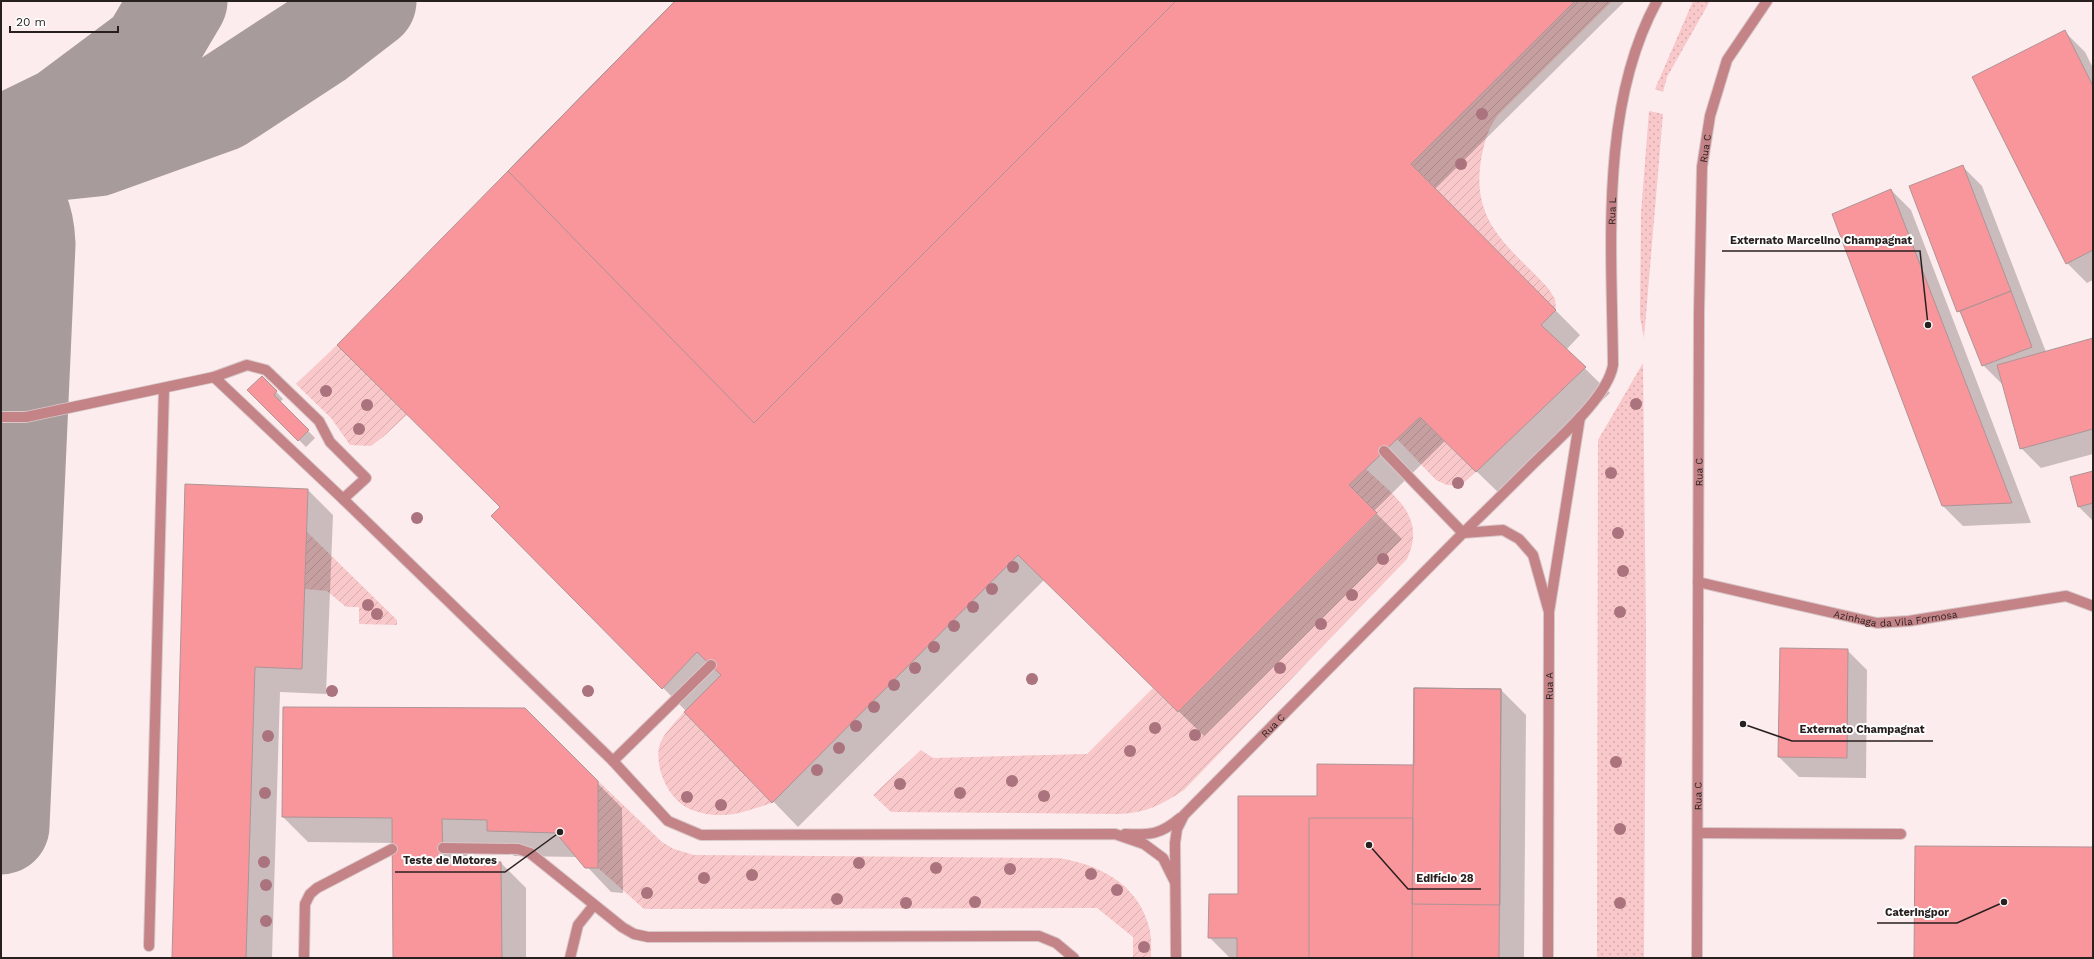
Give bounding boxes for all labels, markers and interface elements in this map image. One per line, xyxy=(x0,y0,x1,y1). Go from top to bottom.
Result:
scale bar xyxy=(10,8,118,34)
text: 20 m xyxy=(16,15,46,29)
street label: Rua C xyxy=(1698,133,1713,163)
street label: Rua L xyxy=(1606,197,1618,225)
callout: Externato Marcelino Champagnat xyxy=(1722,228,1920,251)
text: Externato Marcelino Champagnat xyxy=(1730,234,1912,247)
street label: Rua C xyxy=(1693,458,1705,486)
street label: Azinhaga da Vila Formosa xyxy=(1833,608,1958,629)
street label: Rua A xyxy=(1544,672,1555,700)
street label: Rua C xyxy=(1259,712,1287,740)
callout: Externato Champagnat xyxy=(1792,718,1933,741)
text: Externato Champagnat xyxy=(1799,723,1925,736)
street label: Rua C xyxy=(1692,782,1704,810)
callout: Teste de Motores xyxy=(395,849,505,872)
text: Teste de Motores xyxy=(403,854,497,867)
callout: Edifício 28 xyxy=(1408,866,1481,889)
text: Edifício 28 xyxy=(1416,872,1474,885)
callout: Cateringpor xyxy=(1877,900,1957,923)
text: Cateringpor xyxy=(1885,906,1949,919)

